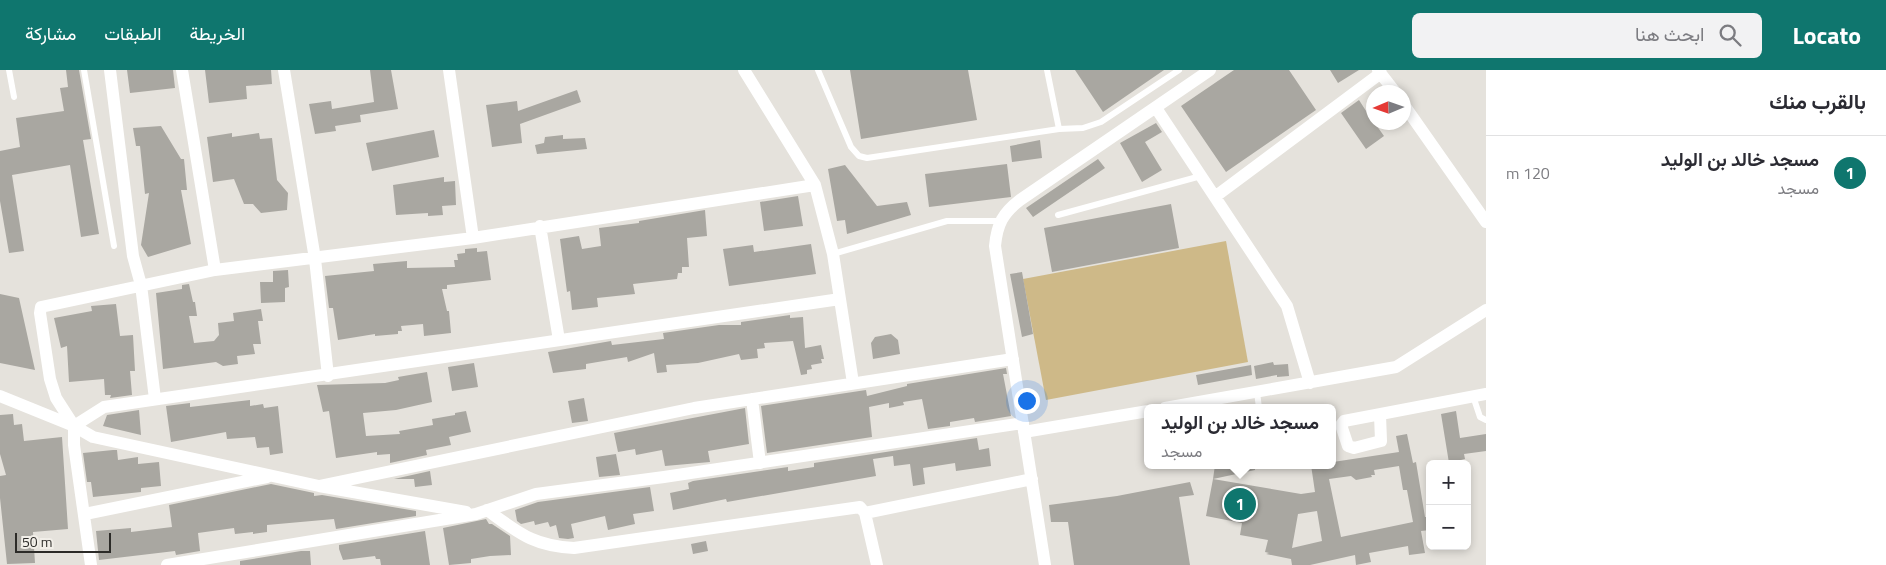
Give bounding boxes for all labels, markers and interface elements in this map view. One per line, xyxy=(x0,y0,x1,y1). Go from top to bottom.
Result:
search box xyxy=(1412,13,1762,58)
text: Locato xyxy=(1792,17,1861,53)
text: ابحث هنا xyxy=(1635,19,1704,48)
text: مشاركة xyxy=(25,20,76,47)
text: الطبقات xyxy=(104,20,161,47)
text: الخريطة xyxy=(189,20,245,47)
icon: search xyxy=(1716,21,1744,49)
north arrow xyxy=(1366,85,1411,130)
text: بالقرب منك xyxy=(1769,85,1866,117)
text: مسجد خالد بن الوليد xyxy=(1661,144,1819,173)
text: 120 m xyxy=(1506,161,1550,185)
text: 1 xyxy=(1846,161,1854,185)
text: مسجد xyxy=(1778,176,1819,200)
your location xyxy=(1014,388,1040,414)
popup xyxy=(1144,404,1336,469)
text: مسجد خالد بن الوليد xyxy=(1161,407,1319,436)
text: مسجد xyxy=(1161,439,1202,463)
map controls xyxy=(1426,460,1471,550)
button: + xyxy=(1426,460,1471,505)
pin: 1 xyxy=(1224,485,1256,523)
button: − xyxy=(1426,505,1471,550)
scale bar xyxy=(15,530,111,553)
text: 50 m xyxy=(22,531,52,552)

